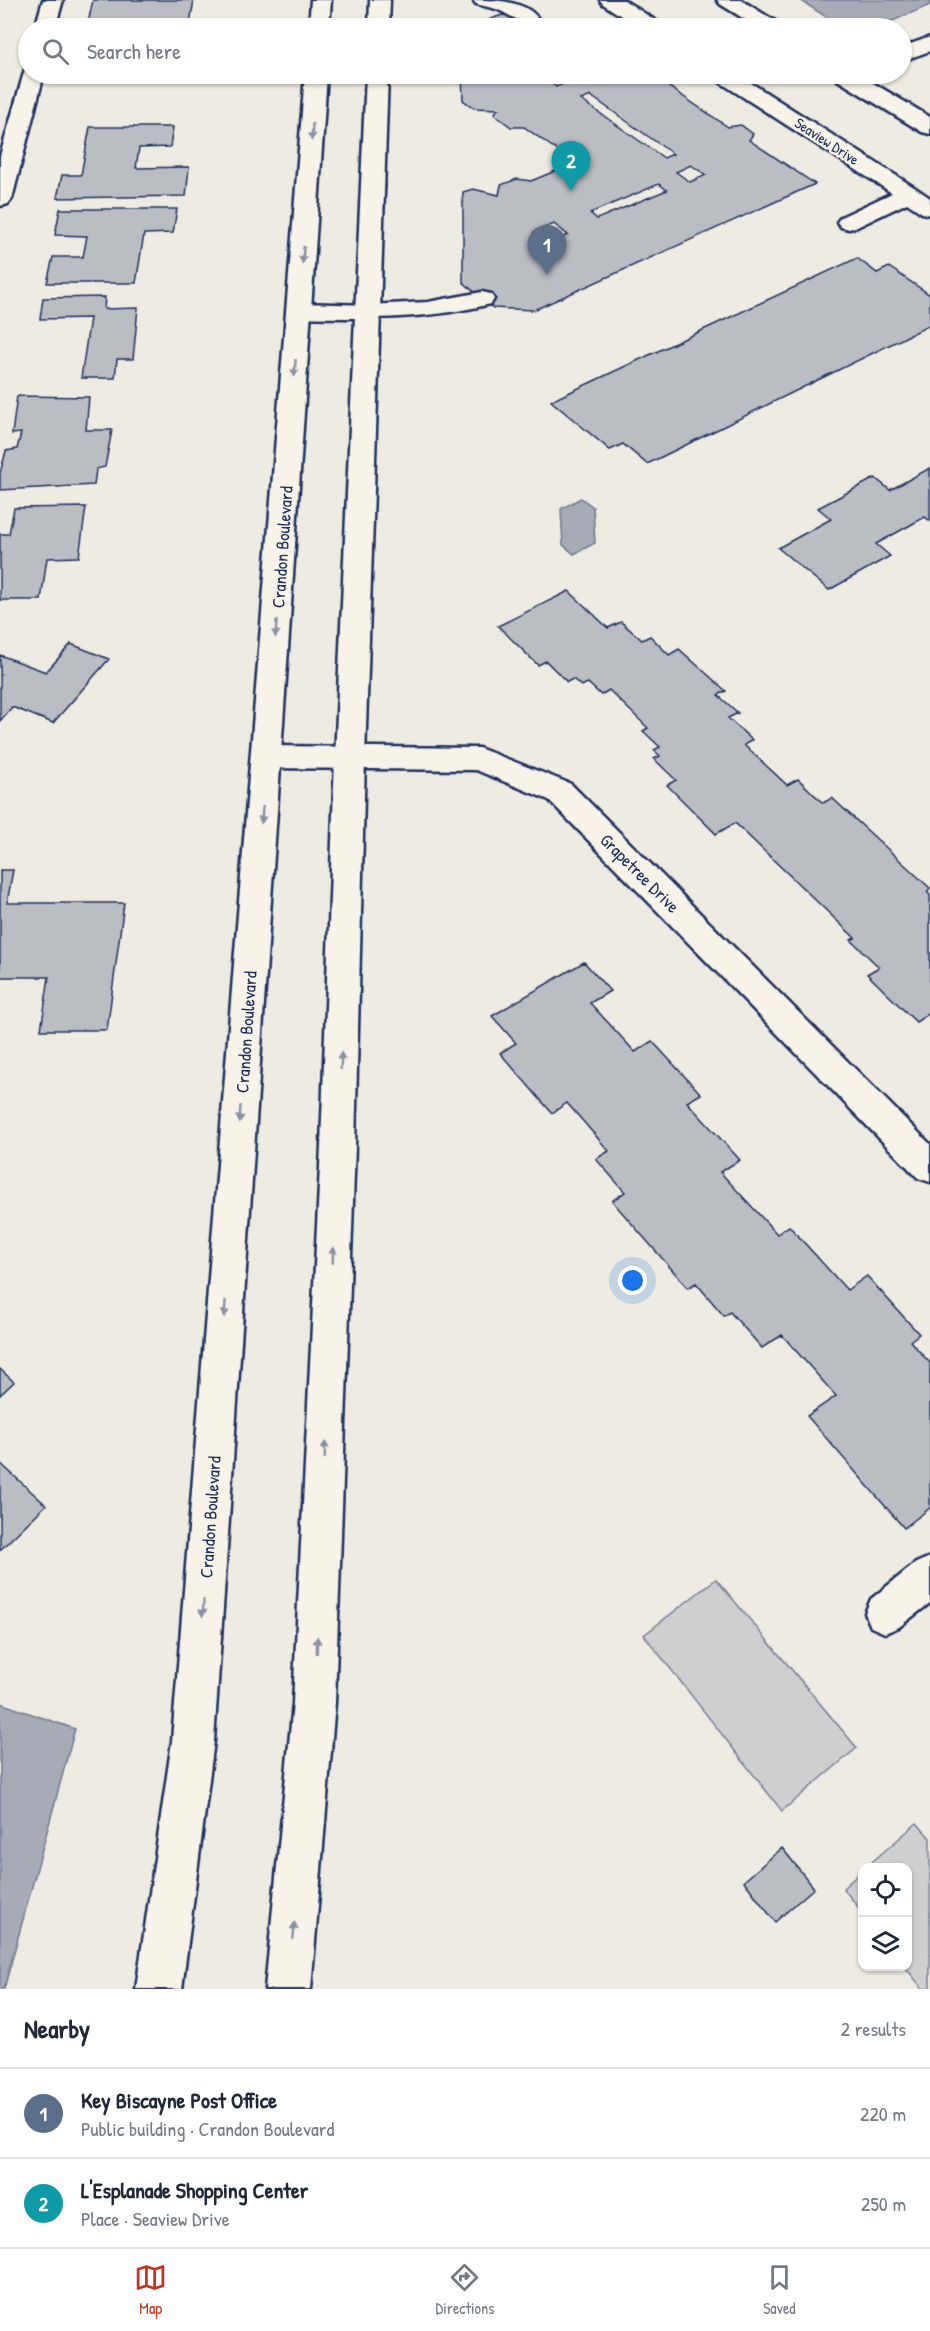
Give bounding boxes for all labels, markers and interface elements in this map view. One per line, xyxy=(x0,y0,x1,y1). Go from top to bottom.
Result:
search box xyxy=(18,18,912,84)
icon: search xyxy=(39,35,72,68)
text: Search here xyxy=(87,36,181,66)
street label: Seaview Drive xyxy=(791,112,863,170)
one-way arrow xyxy=(307,122,316,141)
pin: 2 xyxy=(552,142,590,191)
pin: 1 xyxy=(528,226,566,275)
one-way arrow xyxy=(299,245,308,264)
one-way arrow xyxy=(291,359,300,378)
street label: Crandon Boulevard xyxy=(265,485,299,609)
one-way arrow xyxy=(271,619,281,638)
one-way arrow xyxy=(257,806,267,825)
street label: Grapetree Drive xyxy=(595,828,685,918)
street label: Crandon Boulevard xyxy=(229,970,263,1094)
one-way arrow xyxy=(336,1051,345,1070)
one-way arrow xyxy=(235,1105,244,1124)
one-way arrow xyxy=(329,1246,338,1265)
your location xyxy=(618,1266,647,1295)
one-way arrow xyxy=(220,1299,230,1318)
one-way arrow xyxy=(320,1441,330,1460)
street label: Crandon Boulevard xyxy=(193,1455,227,1579)
one-way arrow xyxy=(198,1599,207,1618)
one-way arrow xyxy=(312,1636,321,1655)
map controls xyxy=(858,1863,912,1971)
button: locate xyxy=(858,1863,912,1917)
button: layers xyxy=(858,1917,912,1971)
one-way arrow xyxy=(289,1921,299,1940)
text: Nearby xyxy=(24,2011,90,2046)
text: 2 results xyxy=(841,2015,906,2042)
text: Key Biscayne Post Office xyxy=(81,2085,277,2115)
text: 1 xyxy=(40,2100,47,2127)
text: 220 m xyxy=(860,2100,906,2127)
text: Public building · Crandon Boulevard xyxy=(81,2115,334,2142)
text: L'Esplanade Shopping Center xyxy=(81,2175,308,2205)
text: 2 xyxy=(39,2190,48,2217)
text: 250 m xyxy=(861,2190,906,2217)
text: Place · Seaview Drive xyxy=(81,2205,230,2232)
tab: Map xyxy=(134,2261,167,2319)
tab: Directions xyxy=(436,2261,494,2319)
tab: Saved xyxy=(763,2261,796,2319)

